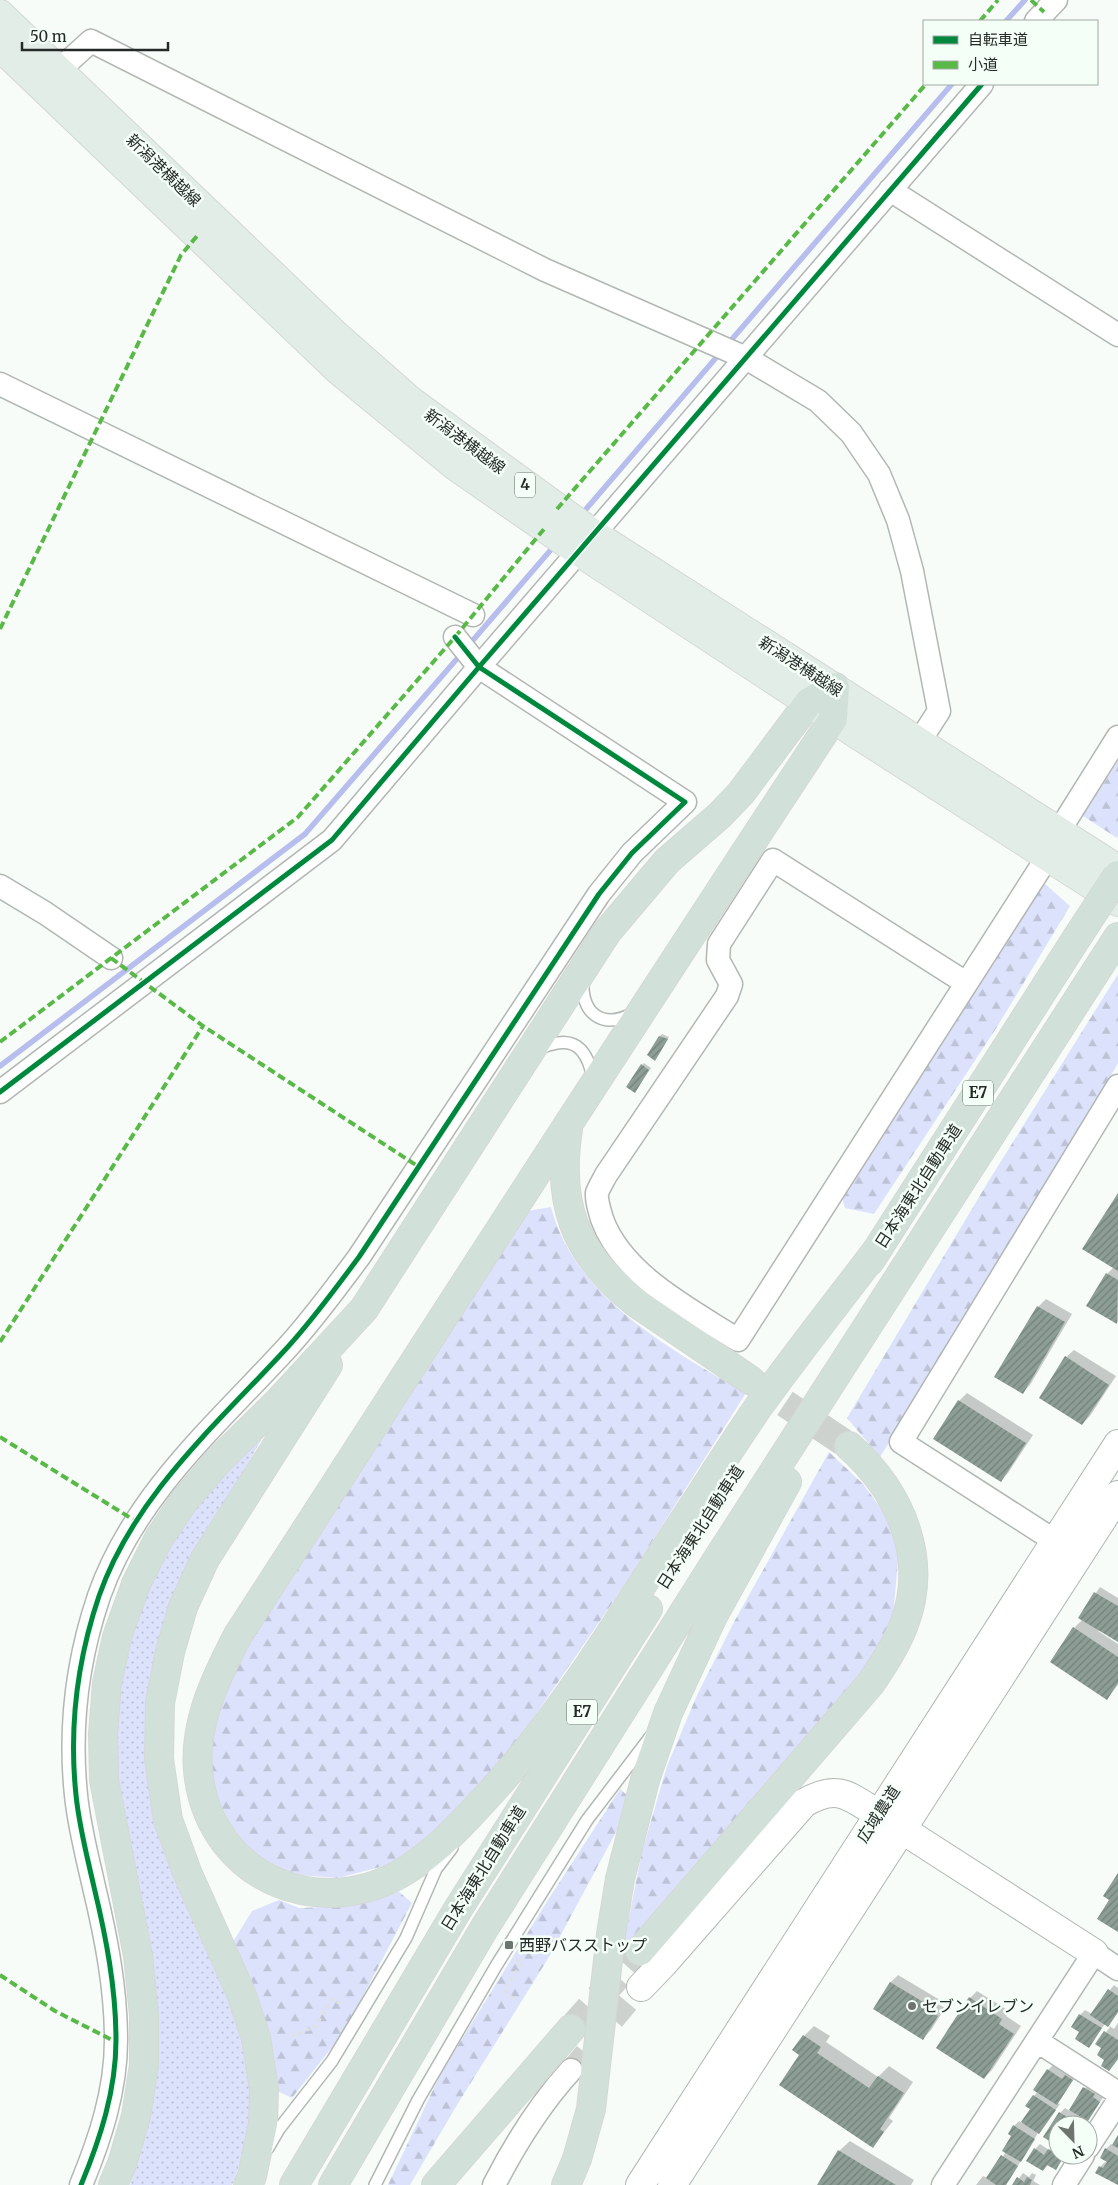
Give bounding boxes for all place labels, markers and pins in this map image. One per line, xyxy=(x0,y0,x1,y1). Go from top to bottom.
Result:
place label: 西野バスストップ xyxy=(519,1935,647,1955)
marker: 西野バスストップ xyxy=(503,1939,515,1951)
place label: セブンイレブン xyxy=(922,1996,1034,2016)
marker: セブンイレブン xyxy=(906,2000,918,2012)

